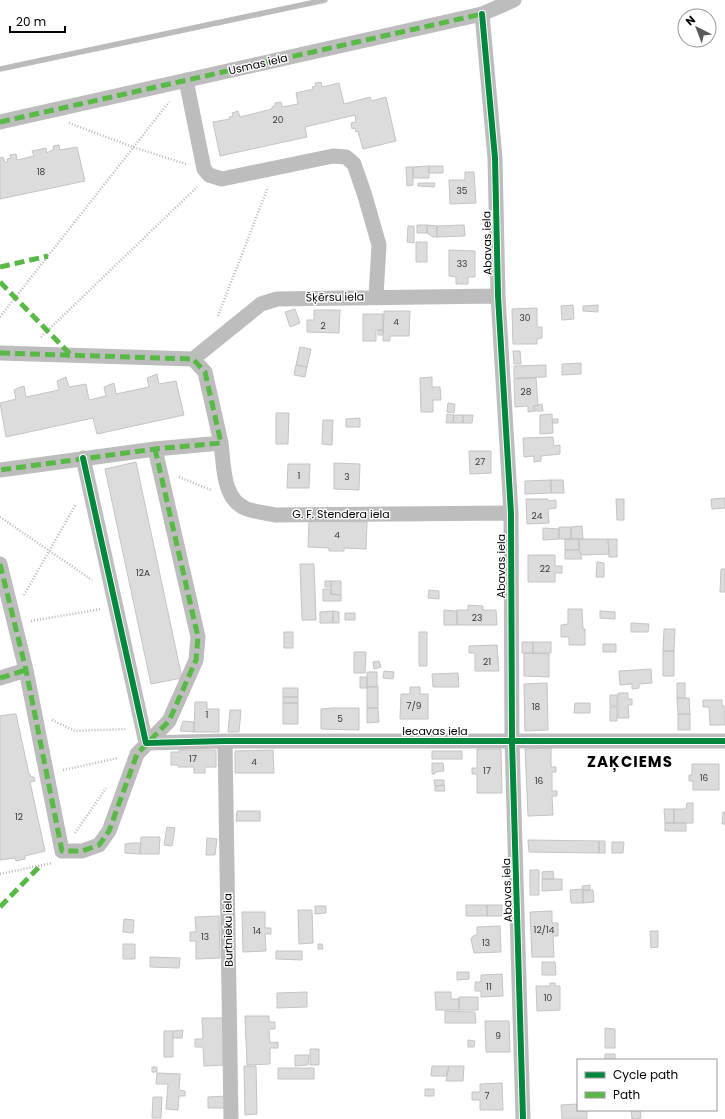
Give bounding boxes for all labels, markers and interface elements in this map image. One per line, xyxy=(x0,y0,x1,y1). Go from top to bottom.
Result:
scale bar xyxy=(10,8,65,34)
north arrow xyxy=(677,8,717,48)
text: N xyxy=(682,12,699,29)
text: 20 m xyxy=(16,13,46,30)
street label: Usmas iela xyxy=(227,49,289,79)
house number: 20 xyxy=(273,114,284,126)
house number: 18 xyxy=(37,166,46,178)
house number: 35 xyxy=(457,185,468,197)
street label: Abavas iela xyxy=(478,211,496,275)
house number: 33 xyxy=(457,258,467,270)
street label: Šķērsu iela xyxy=(306,288,364,306)
house number: 30 xyxy=(520,312,531,324)
house number: 4 xyxy=(393,316,399,328)
house number: 2 xyxy=(320,320,326,332)
house number: 28 xyxy=(521,386,532,398)
house number: 27 xyxy=(475,456,485,468)
house number: 1 xyxy=(298,470,301,482)
house number: 3 xyxy=(344,471,350,483)
street label: G. F. Stendera iela xyxy=(292,506,390,522)
house number: 24 xyxy=(532,510,543,522)
house number: 4 xyxy=(334,529,340,541)
street label: Abavas iela xyxy=(493,534,509,598)
house number: 22 xyxy=(540,563,550,575)
house number: 12A xyxy=(136,567,150,579)
house number: 23 xyxy=(472,612,482,624)
house number: 21 xyxy=(483,656,491,668)
house number: 7/9 xyxy=(407,700,422,712)
house number: 18 xyxy=(532,701,541,713)
house number: 1 xyxy=(206,709,209,721)
house number: 5 xyxy=(337,713,343,725)
street label: Iecavas iela xyxy=(402,723,468,739)
district label: ZAĶCIEMS xyxy=(587,751,673,773)
house number: 17 xyxy=(189,753,197,765)
house number: 4 xyxy=(251,756,257,768)
house number: 17 xyxy=(483,765,491,777)
house number: 16 xyxy=(700,772,709,784)
house number: 16 xyxy=(535,775,544,787)
house number: 12 xyxy=(15,811,23,823)
street label: Abavas iela xyxy=(498,858,516,922)
street label: Burtnieku iela xyxy=(219,893,237,967)
house number: 12/14 xyxy=(534,924,555,936)
house number: 14 xyxy=(253,925,262,937)
house number: 13 xyxy=(201,931,209,943)
house number: 13 xyxy=(482,937,490,949)
house number: 11 xyxy=(486,981,492,993)
house number: 10 xyxy=(544,992,553,1004)
house number: 9 xyxy=(495,1030,501,1042)
legend xyxy=(577,1059,717,1111)
text: Cycle path xyxy=(613,1066,678,1083)
text: Path xyxy=(613,1086,640,1103)
house number: 7 xyxy=(485,1090,490,1102)

